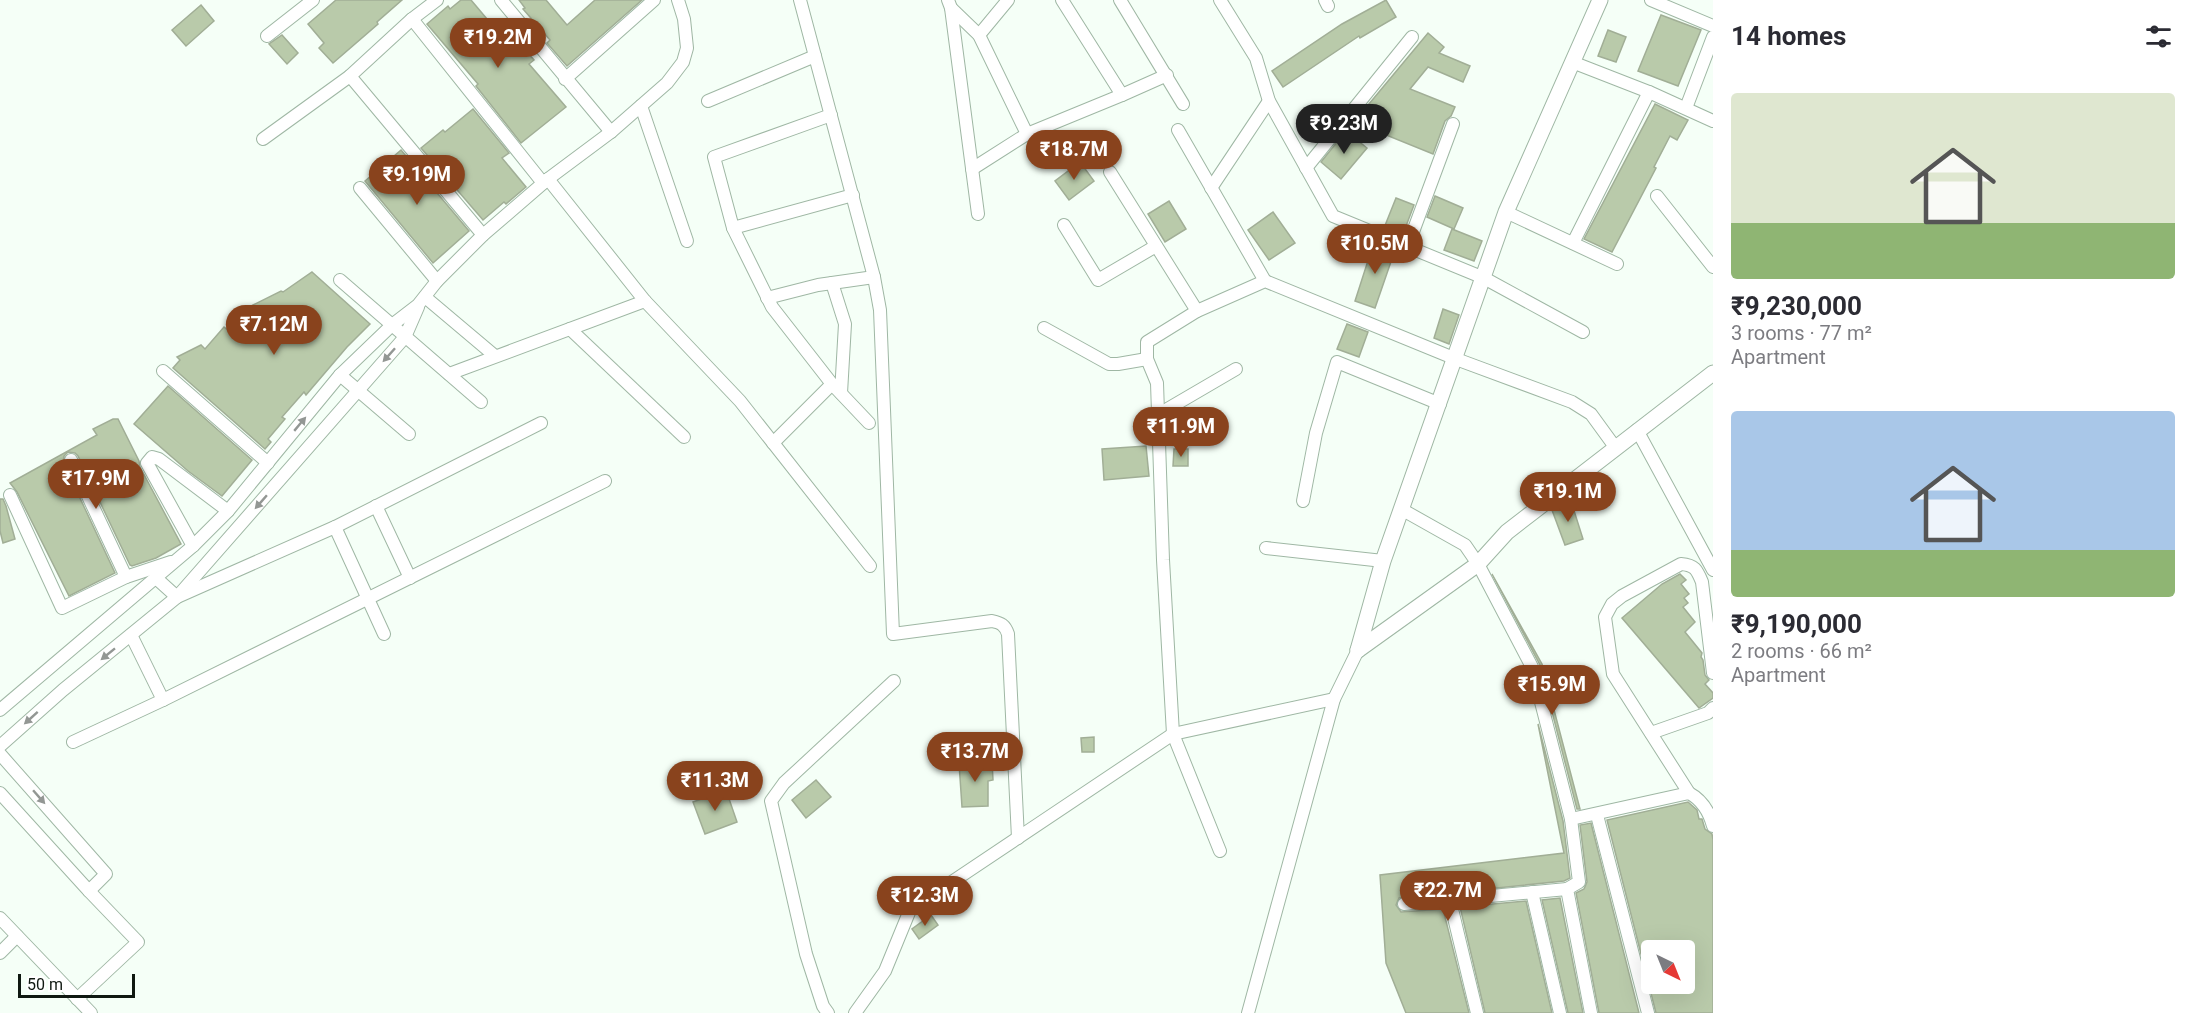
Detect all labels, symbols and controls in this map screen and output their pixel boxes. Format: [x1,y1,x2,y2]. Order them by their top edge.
pin: ₹19.2M [449,18,547,69]
icon: filters [2142,20,2175,53]
text: 14 homes [1731,21,1846,51]
text: ₹19.2M [464,25,532,49]
pin: ₹9.23M [1295,104,1393,155]
text: ₹9.23M [1310,111,1378,135]
pin: ₹18.7M [1025,130,1123,181]
icon: home [1899,132,2007,240]
text: ₹18.7M [1040,137,1108,161]
pin: ₹9.19M [368,155,466,206]
text: ₹9.19M [383,162,451,186]
pin: ₹10.5M [1326,224,1424,275]
text: ₹10.5M [1341,231,1409,255]
text: ₹9,230,000 [1731,291,1862,321]
pin: ₹7.12M [225,305,323,356]
text: ₹7.12M [240,312,308,336]
text: 3 rooms · 77 m² [1731,321,1872,345]
text: Apartment [1731,345,1826,369]
one-way arrow [383,347,396,362]
pin: ₹11.9M [1132,407,1230,458]
text: ₹11.9M [1147,414,1215,438]
one-way arrow [293,417,306,432]
icon: home [1899,450,2007,558]
pin: ₹17.9M [47,459,145,510]
text: ₹17.9M [62,466,130,490]
pin: ₹19.1M [1519,472,1617,523]
text: ₹19.1M [1534,479,1602,503]
one-way arrow [254,494,267,510]
text: ₹9,190,000 [1731,609,1862,639]
text: 2 rooms · 66 m² [1731,639,1872,663]
one-way arrow [100,647,116,660]
text: Apartment [1731,663,1826,687]
pin: ₹15.9M [1503,665,1601,716]
text: ₹15.9M [1518,672,1586,696]
one-way arrow [24,711,39,724]
pin: ₹13.7M [926,732,1024,783]
text: ₹13.7M [941,739,1009,763]
pin: ₹11.3M [666,761,764,812]
text: ₹11.3M [681,768,749,792]
one-way arrow [32,790,46,805]
pin: ₹22.7M [1399,871,1497,922]
pin: ₹12.3M [876,876,974,927]
text: ₹22.7M [1414,878,1482,902]
text: ₹12.3M [891,883,959,907]
north arrow [1641,940,1695,994]
map controls [1641,940,1695,994]
scale bar [18,971,135,998]
text: 50 m [27,975,63,994]

